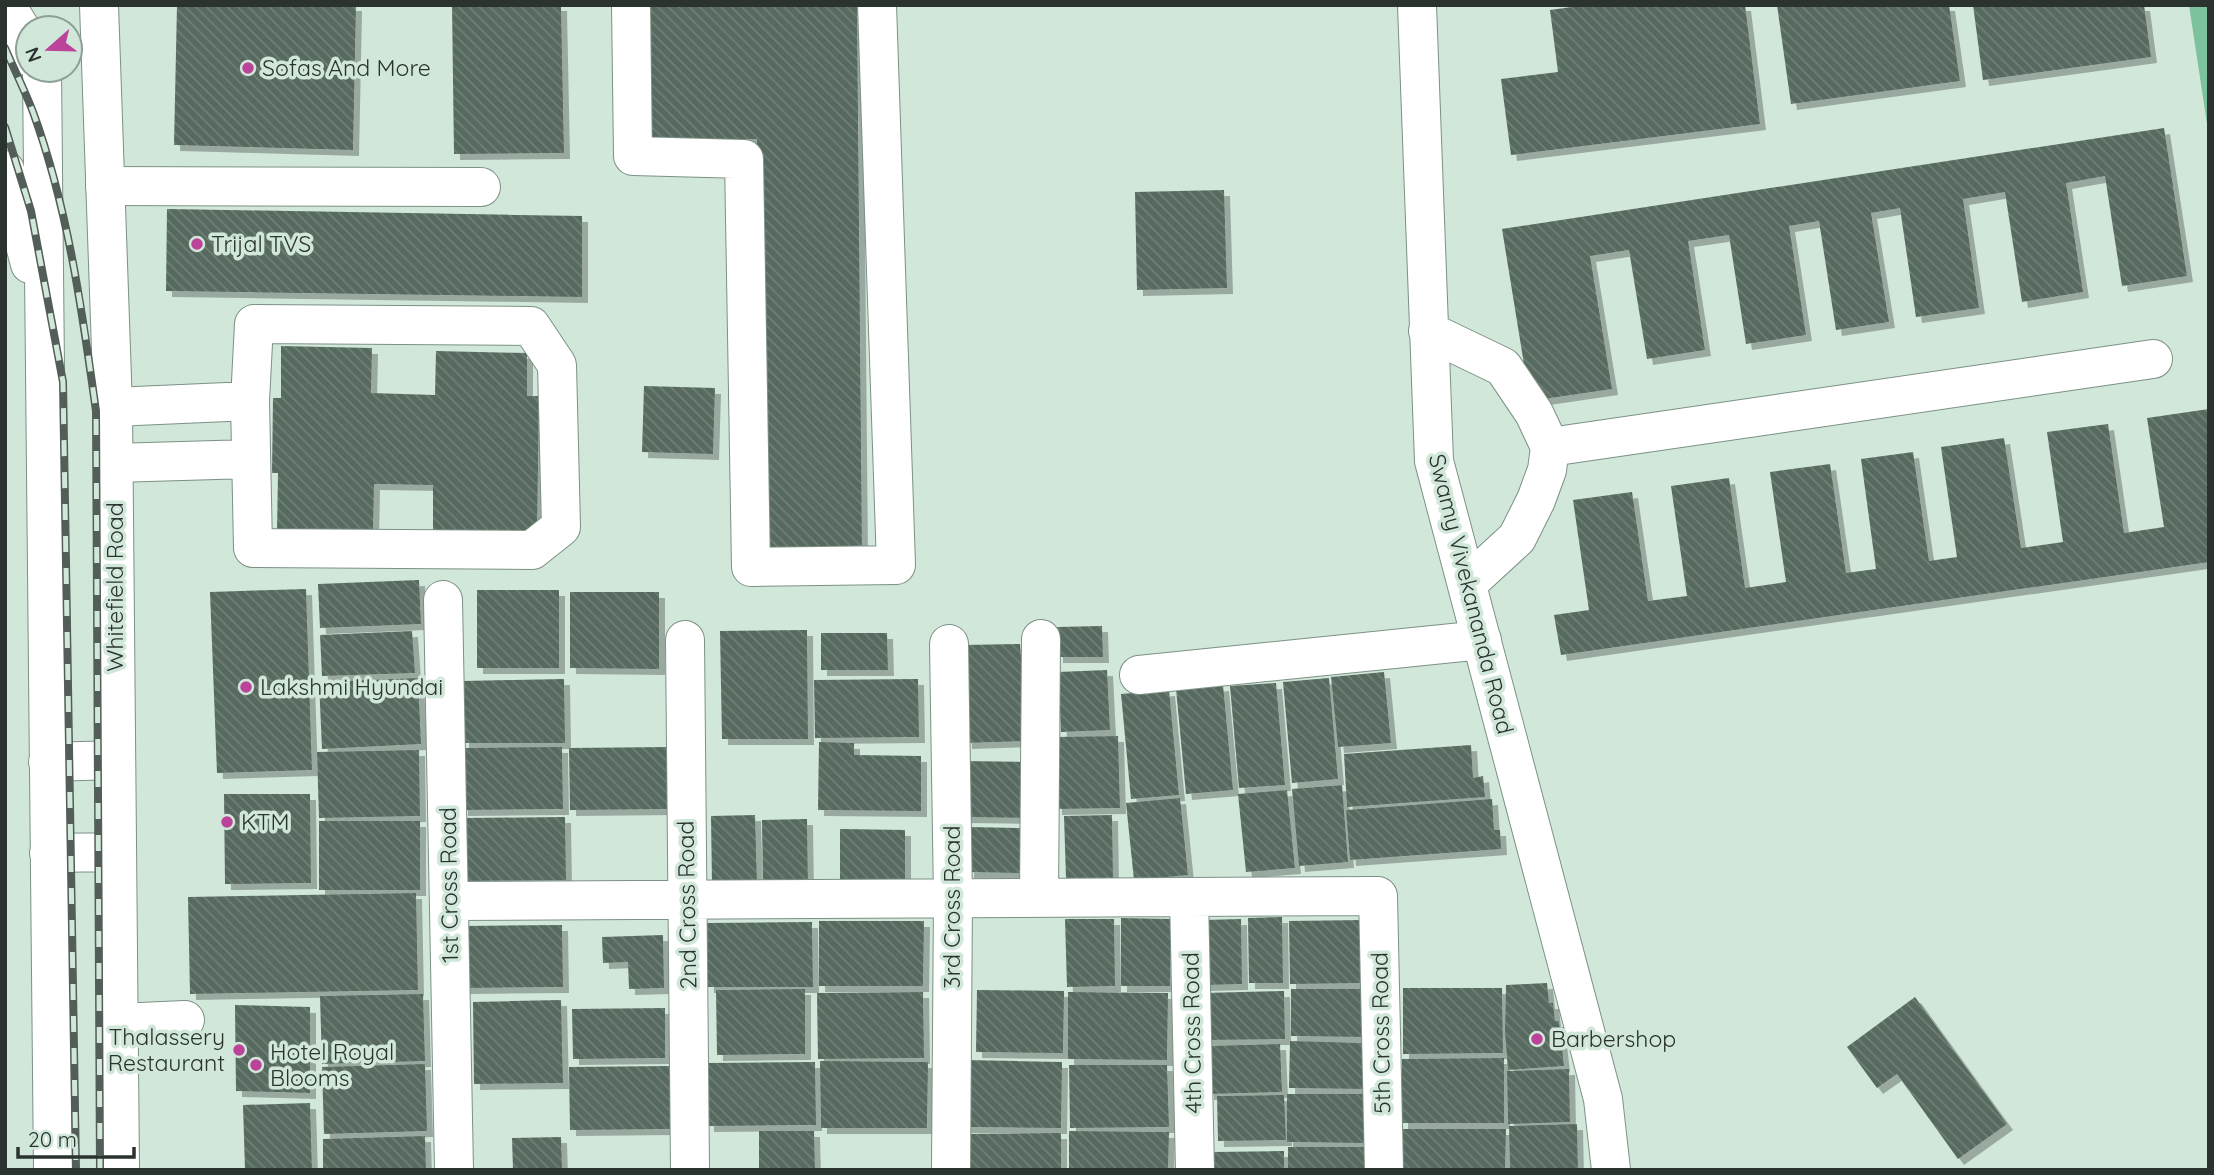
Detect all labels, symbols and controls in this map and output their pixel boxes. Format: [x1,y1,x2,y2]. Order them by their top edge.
north arrow [14,14,84,84]
text: N [19,44,47,65]
place label: Sofas And More [262,53,431,82]
marker: Sofas And More [240,60,256,76]
place label: Trijal TVS [211,229,311,258]
marker: Trijal TVS [189,236,205,252]
street label: Swamy Vivekananda Road [1423,451,1520,737]
street label: Whitefield Road [100,502,129,672]
place label: Lakshmi Hyundai [260,672,443,701]
marker: Lakshmi Hyundai [238,679,254,695]
place label: KTM [241,807,289,836]
street label: 1st Cross Road [433,807,464,963]
marker: KTM [219,814,235,830]
street label: 2nd Cross Road [671,821,702,989]
street label: 3rd Cross Road [937,826,966,988]
street label: 4th Cross Road [1176,952,1207,1114]
street label: 5th Cross Road [1365,952,1396,1114]
place label: Thalassery Restaurant [108,1022,225,1077]
place label: Barbershop [1551,1024,1676,1053]
marker: Barbershop [1529,1031,1545,1047]
place label: Hotel Royal Blooms [270,1037,394,1092]
marker: Thalassery Restaurant [231,1042,247,1058]
marker: Hotel Royal Blooms [248,1057,264,1073]
scale bar [18,1116,133,1160]
text: 20 m [28,1126,77,1152]

